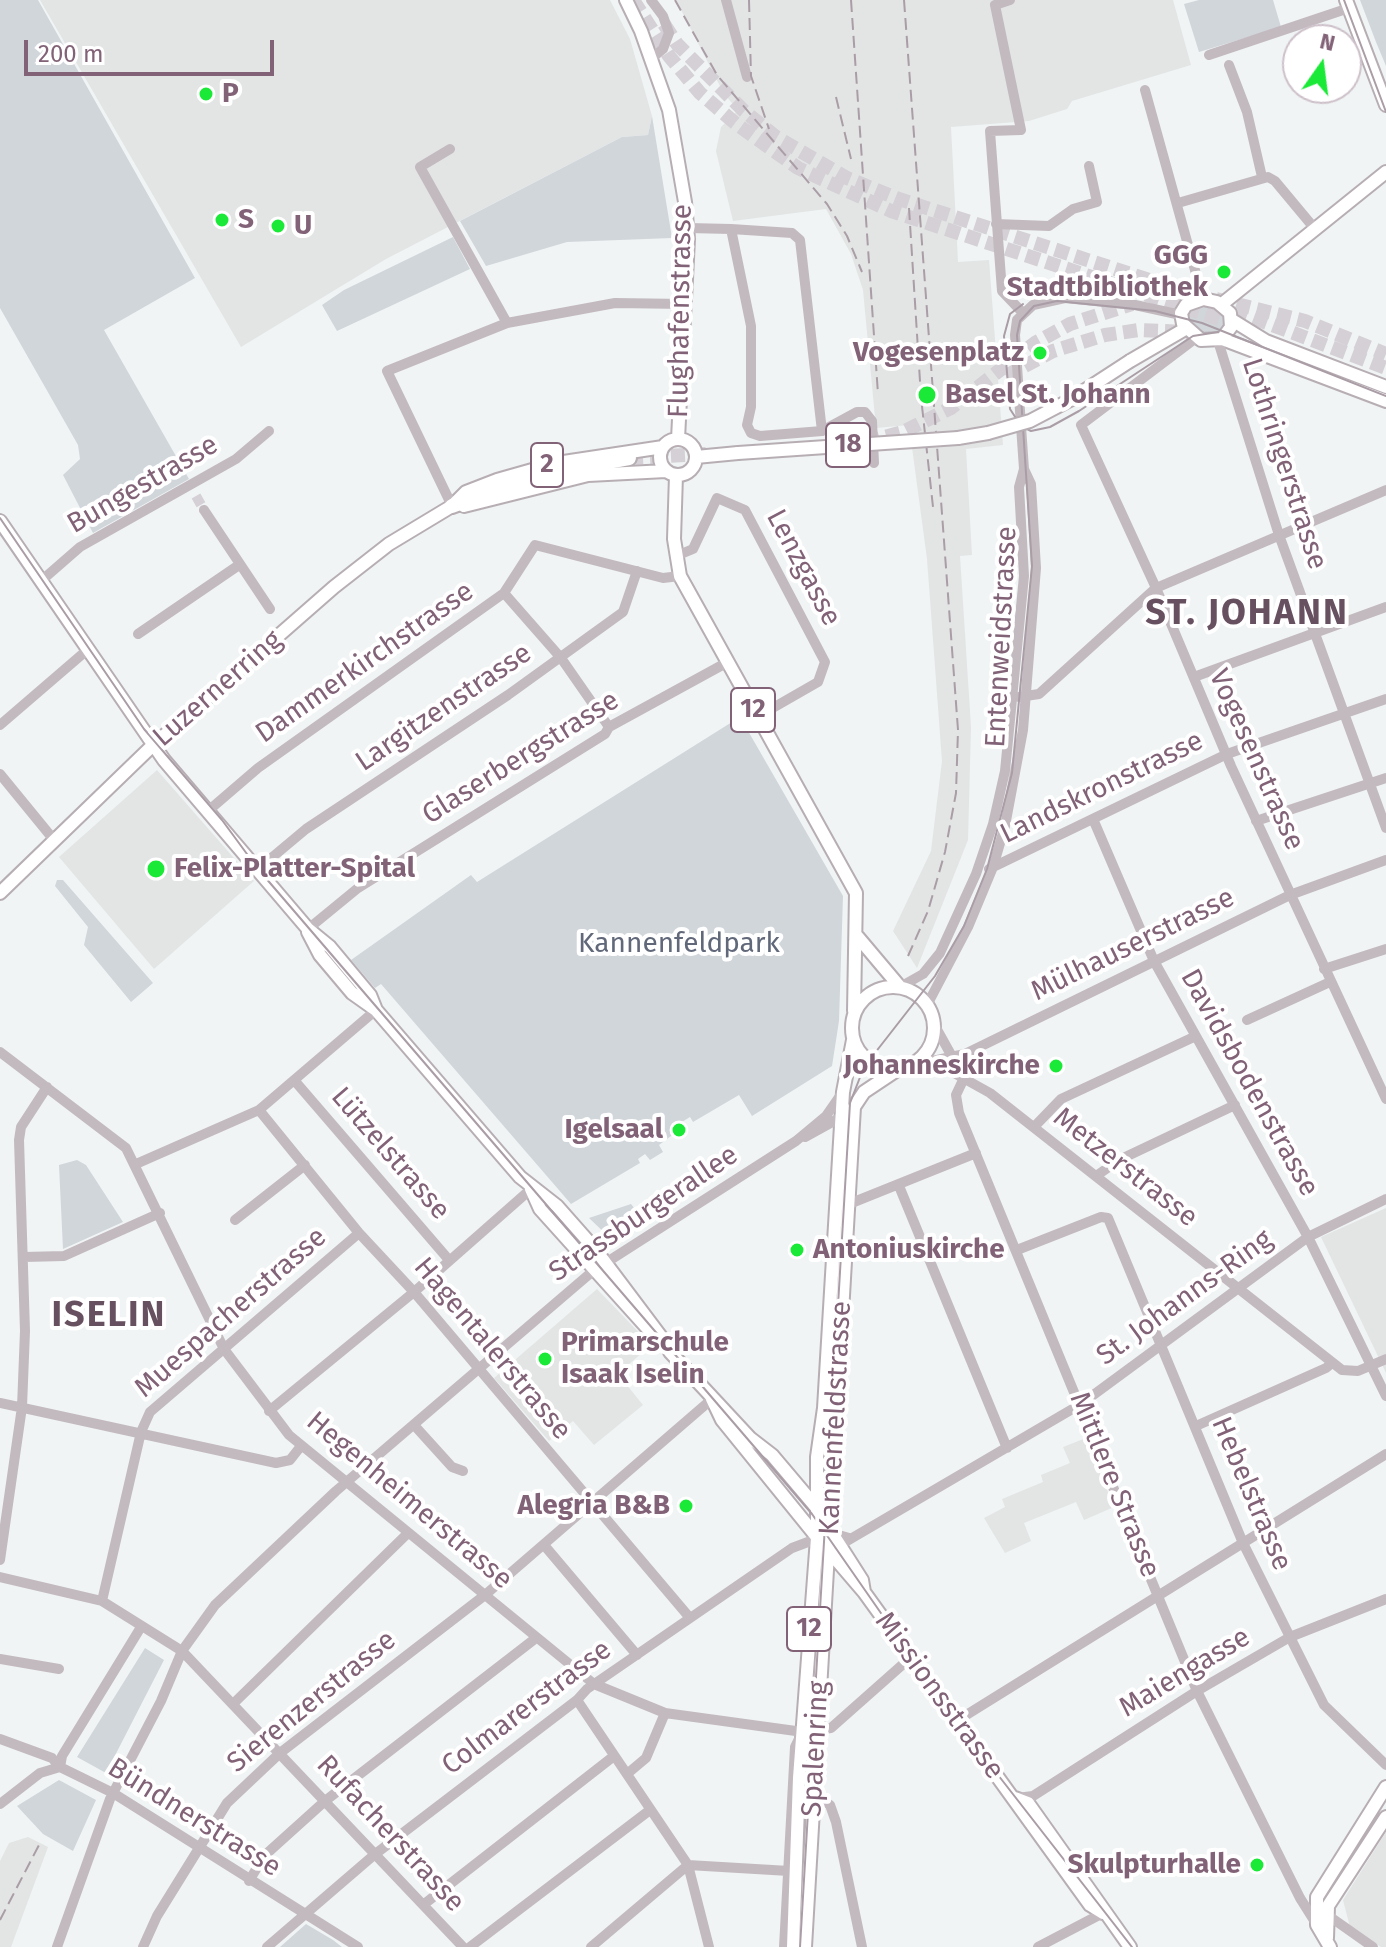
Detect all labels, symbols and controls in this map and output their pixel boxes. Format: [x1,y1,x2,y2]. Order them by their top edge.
scale bar [28,24,278,74]
north arrow [1282,24,1362,104]
text: N [1317,27,1338,57]
text: 200 m [38,40,104,68]
place label: P [222,77,239,111]
marker: P [197,85,215,103]
place label: S [238,203,254,237]
street label: Flughafenstrasse [662,204,700,418]
place label: U [294,209,312,243]
marker: S [213,211,231,229]
marker: U [269,217,287,235]
place label: GGG Stadtbibliothek [1007,239,1208,305]
marker: GGG Stadtbibliothek [1215,263,1233,281]
place label: Vogesenplatz [853,336,1024,370]
marker: Vogesenplatz [1031,344,1049,362]
street label: Lothringerstrasse [1234,354,1334,574]
place label: Basel St. Johann [945,378,1151,412]
marker: Basel St. Johann [916,384,938,406]
road number: 18 [826,423,870,467]
street label: Bungestrasse [62,428,224,542]
road number: 2 [531,443,563,487]
street label: Lenzgasse [758,504,848,632]
street label: Entenweidstrasse [979,526,1025,748]
street label: Dammerkirchstrasse [250,575,480,751]
district label: ST. JOHANN [1145,592,1349,636]
street label: Luzernerring [147,624,289,754]
street label: Largitzenstrasse [350,637,538,779]
street label: Vogesenstrasse [1201,664,1311,856]
street label: Glaserbergstrasse [416,684,626,832]
road number: 12 [731,688,775,732]
street label: Landskronstrasse [995,724,1209,852]
place label: Felix-Platter-Spital [174,852,415,886]
marker: Felix-Platter-Spital [145,858,167,880]
street label: Mülhauserstrasse [1026,881,1240,1009]
park label: Kannenfeldpark [578,927,780,961]
street label: Davidsbodenstrasse [1173,964,1325,1202]
place label: Johanneskirche [843,1049,1040,1083]
marker: Johanneskirche [1047,1057,1065,1075]
street label: Lützelstrasse [323,1081,457,1227]
street label: Metzerstrasse [1046,1101,1204,1235]
place label: Igelsaal [564,1113,663,1147]
marker: Igelsaal [670,1121,688,1139]
street label: Strassburgerallee [543,1138,745,1290]
street label: Muespacherstrasse [128,1221,334,1405]
street label: St. Johanns-Ring [1091,1223,1279,1373]
place label: Antoniuskirche [813,1233,1005,1267]
marker: Antoniuskirche [788,1241,806,1259]
street label: Hagentalerstrasse [406,1251,578,1447]
district label: ISELIN [52,1294,166,1338]
street label: Kannenfeldstrasse [813,1300,859,1536]
place label: Primarschule Isaak Iselin [561,1326,729,1392]
marker: Primarschule Isaak Iselin [536,1350,554,1368]
street label: Mittlere Strasse [1062,1387,1166,1583]
street label: Hegenheimerstrasse [299,1405,519,1597]
street label: Hebelstrasse [1204,1412,1298,1576]
place label: Alegria B&B [517,1489,670,1523]
marker: Alegria B&B [677,1497,695,1515]
street label: Missionsstrasse [867,1606,1011,1786]
road number: 12 [787,1607,831,1651]
street label: Maiengasse [1113,1621,1257,1725]
street label: Sierenzerstrasse [221,1624,403,1780]
street label: Colmarerstrasse [436,1633,618,1783]
street label: Spalenring [796,1680,836,1818]
street label: Rufacherstrasse [309,1749,471,1919]
street label: Bündnerstrasse [101,1751,287,1885]
place label: Skulpturhalle [1068,1848,1241,1882]
marker: Skulpturhalle [1248,1856,1266,1874]

